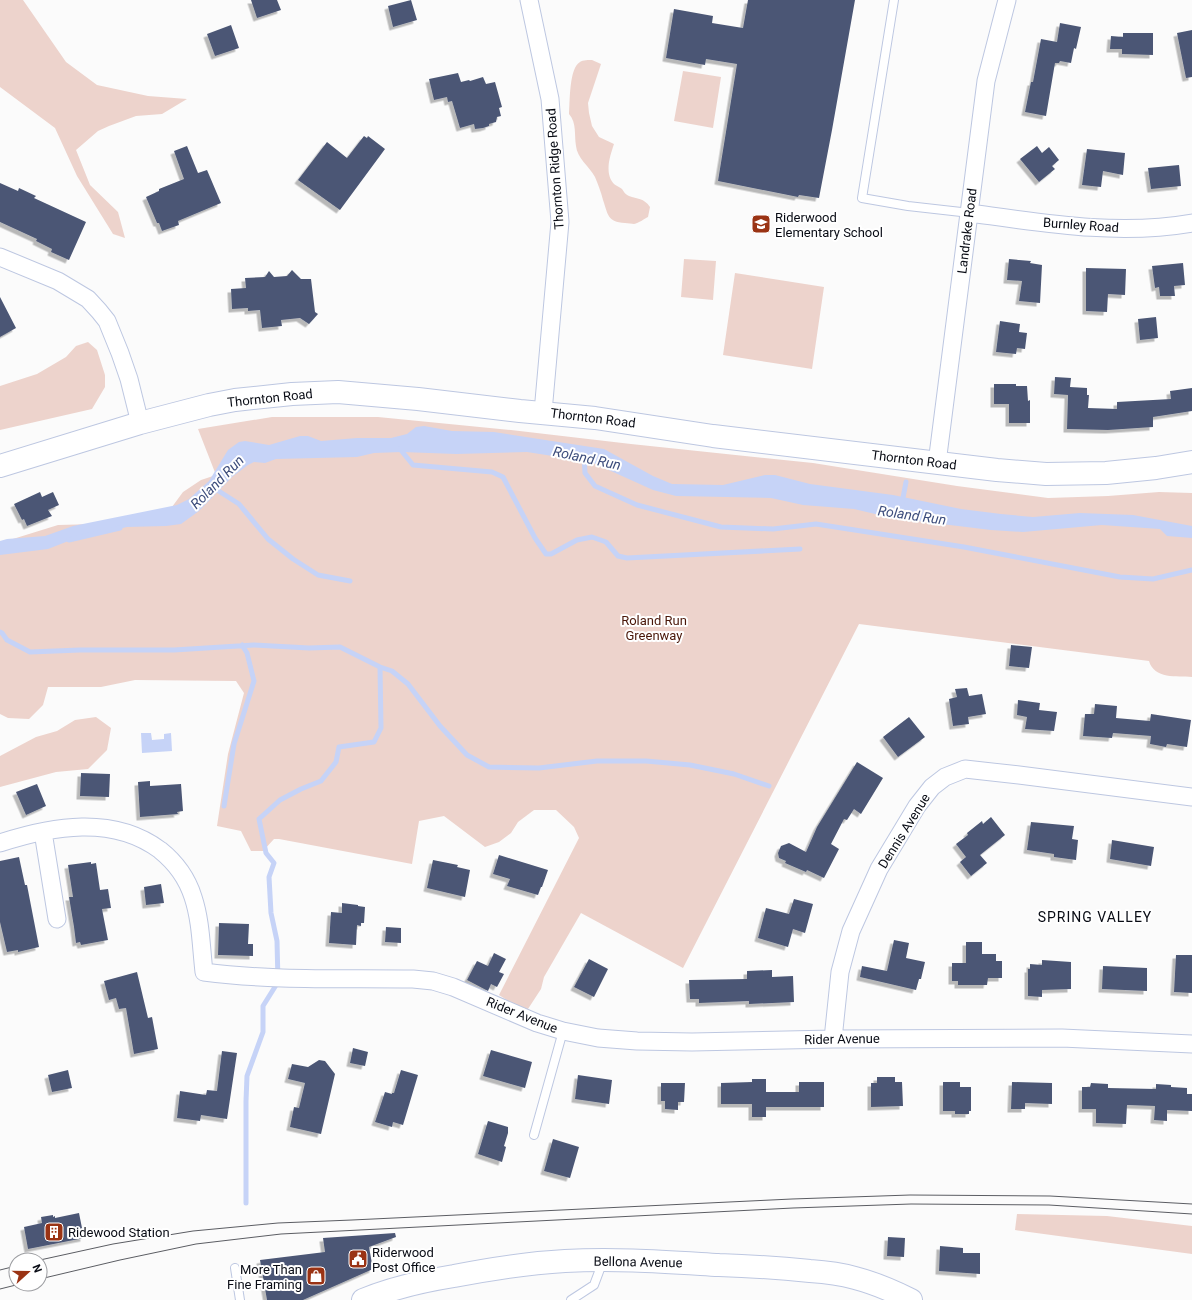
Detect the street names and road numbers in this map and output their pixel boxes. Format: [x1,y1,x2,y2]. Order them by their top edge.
street label: Thornton Ridge Road [543,108,567,230]
street label: Landrake Road [954,187,980,275]
street label: Burnley Road [1043,215,1119,235]
street label: Thornton Road [227,386,313,410]
street label: Thornton Road [550,405,636,431]
street label: Thornton Road [871,447,957,473]
street label: Dennis Avenue [875,791,933,871]
street label: Rider Avenue [484,994,560,1036]
street label: Rider Avenue [804,1031,880,1047]
street label: Bellona Avenue [594,1254,683,1270]

